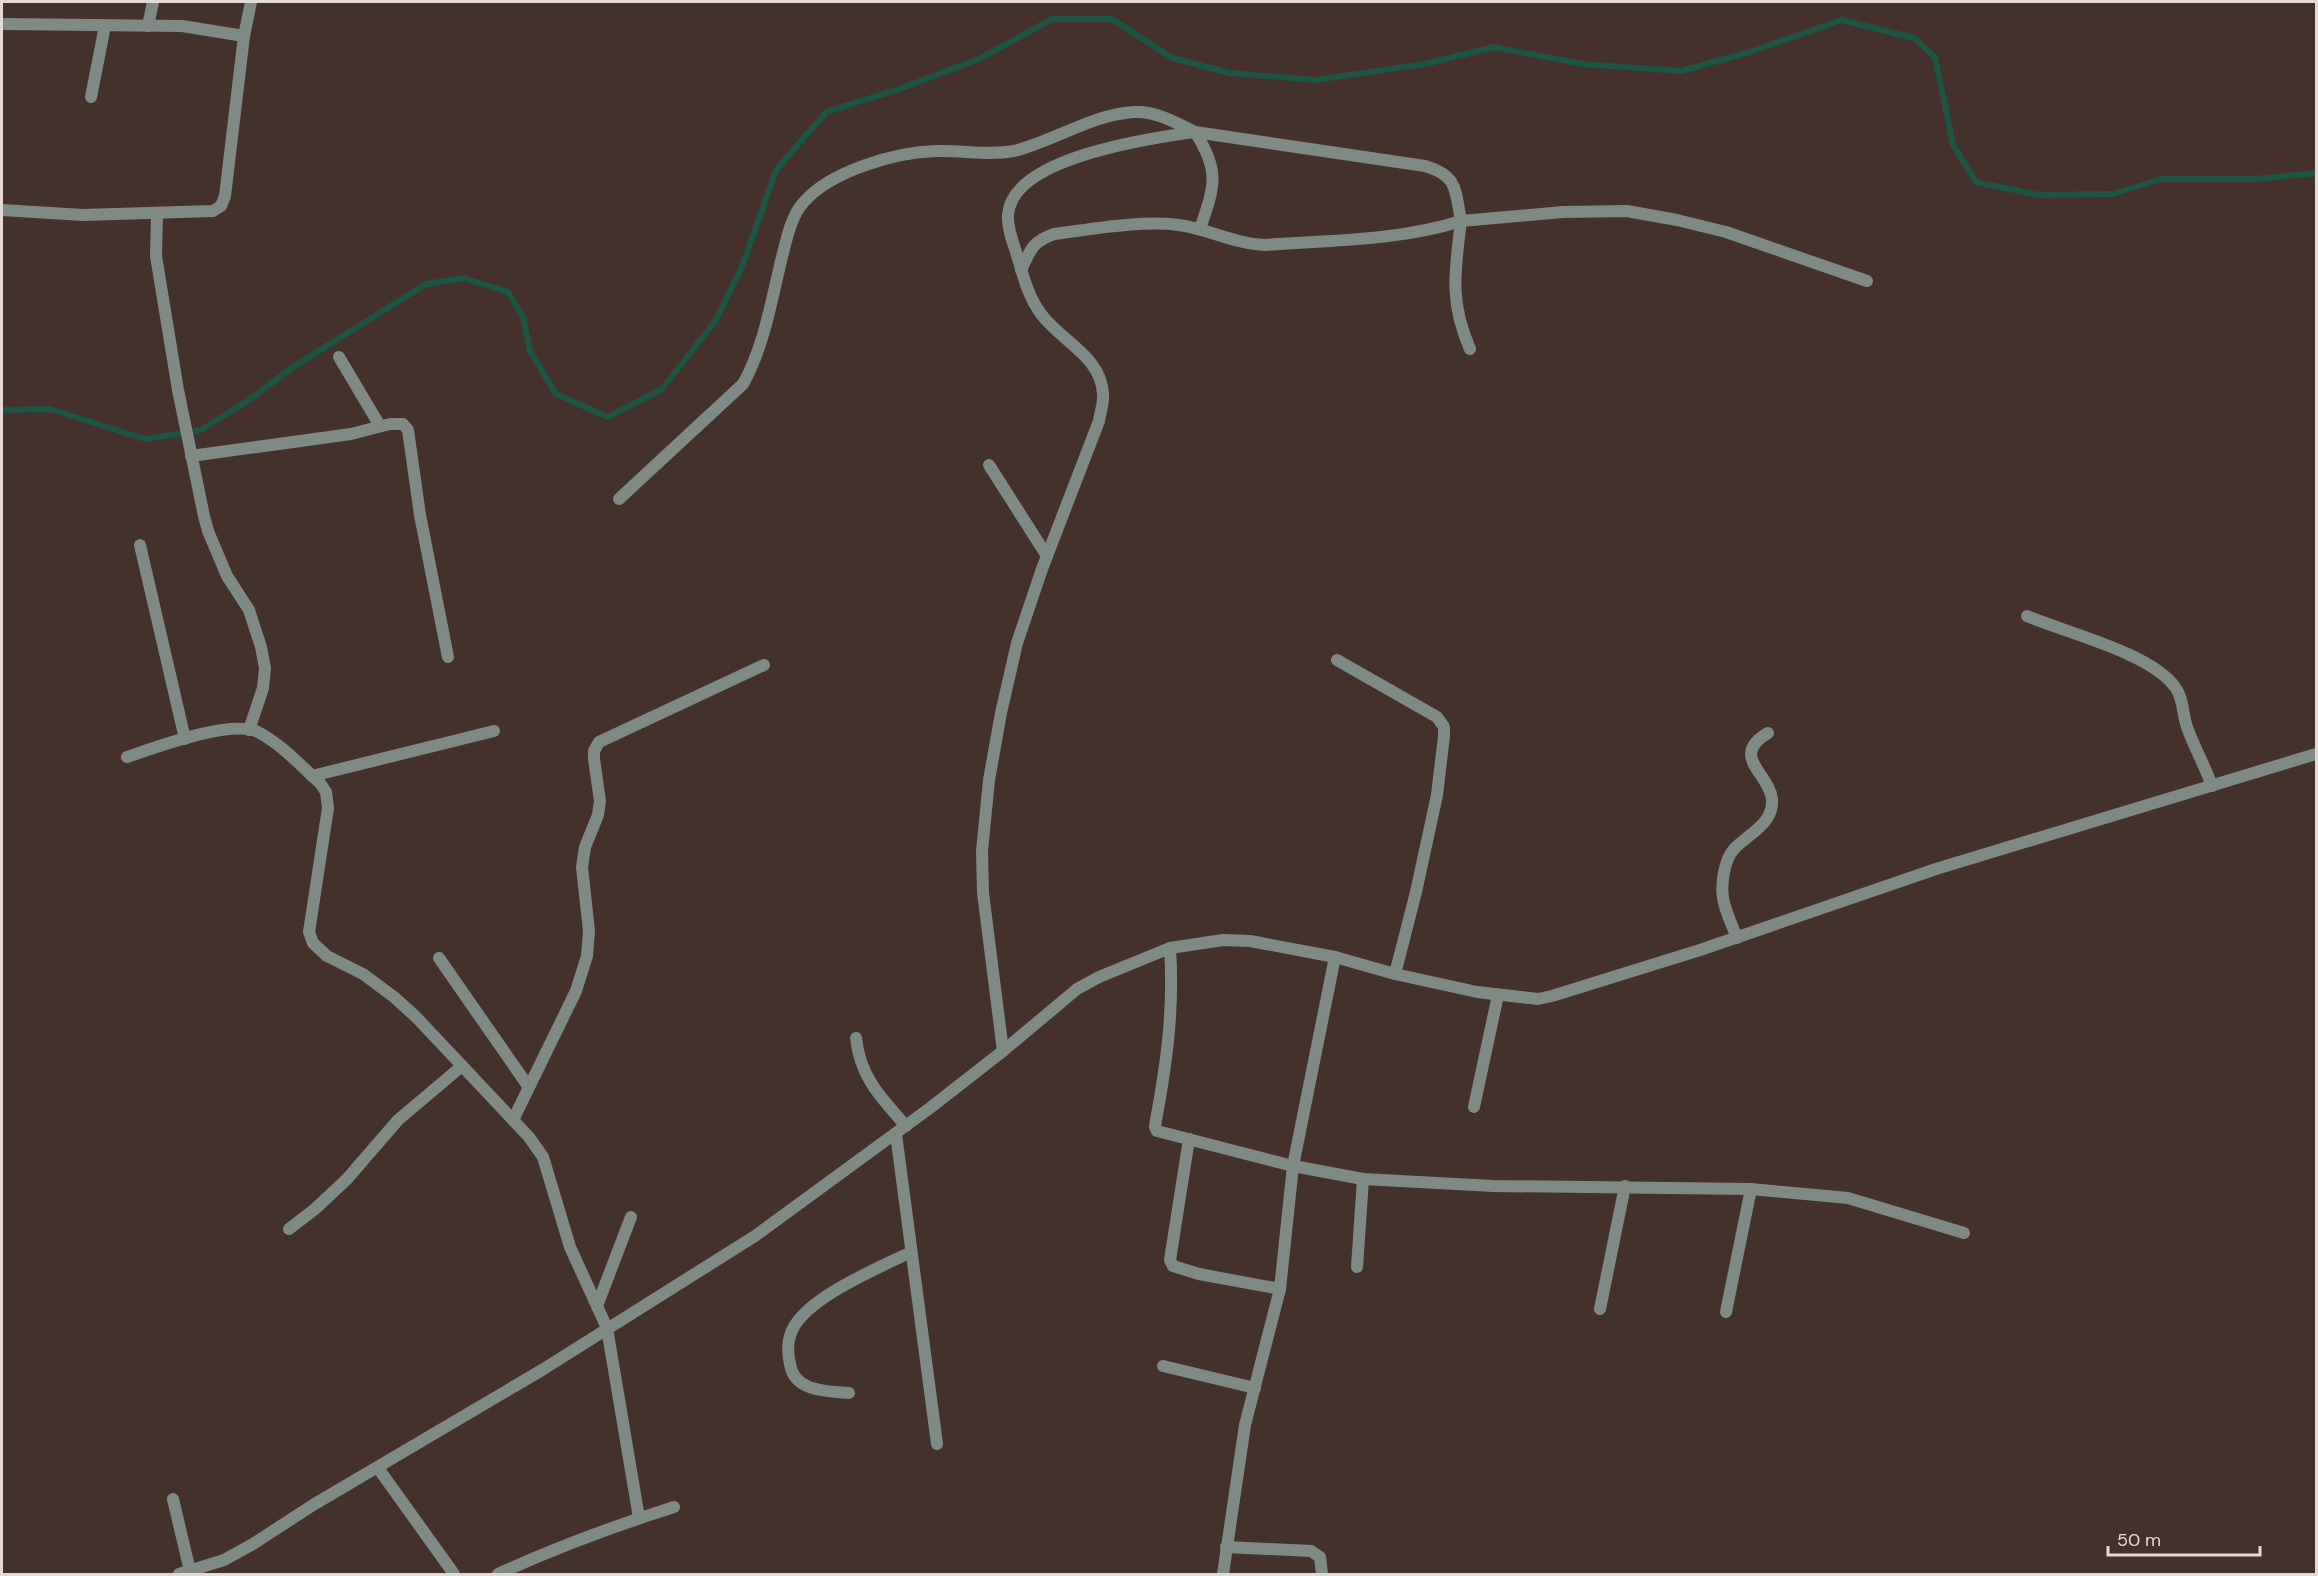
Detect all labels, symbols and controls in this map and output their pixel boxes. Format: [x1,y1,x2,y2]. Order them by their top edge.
scale bar [2108,1519,2260,1557]
text: 50 m [2117,1528,2161,1552]

